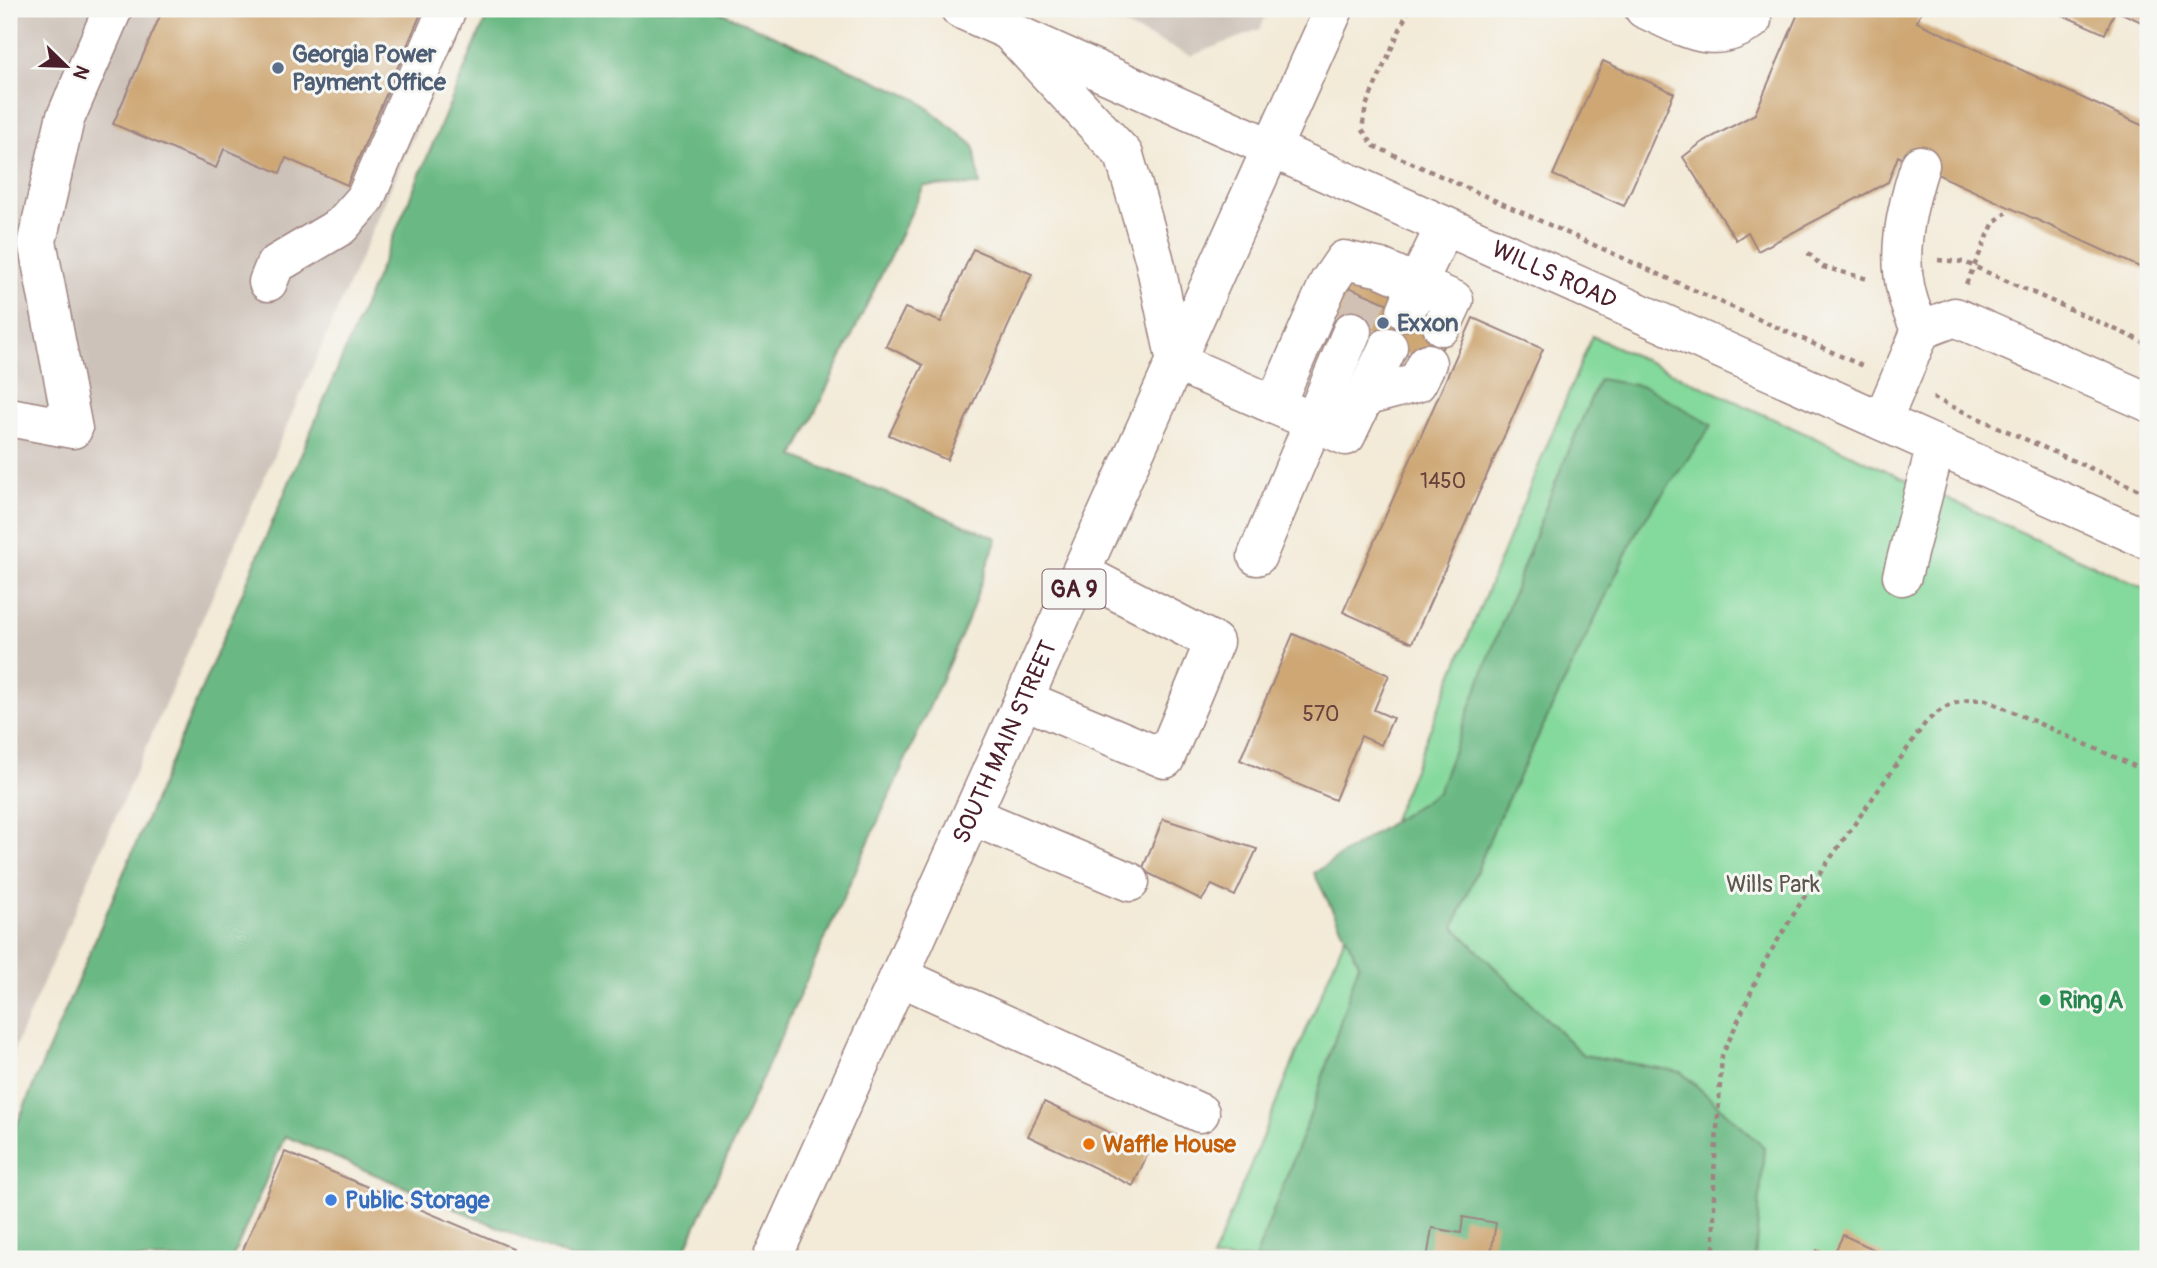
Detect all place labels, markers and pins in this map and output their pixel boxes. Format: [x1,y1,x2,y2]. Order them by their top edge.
place label: Georgia Power Payment Office [292,40,447,97]
marker: Georgia Power Payment Office [270,60,286,76]
place label: Exxon [1397,309,1459,338]
marker: Exxon [1375,315,1391,331]
place label: Ring A [2059,986,2124,1015]
marker: Ring A [2037,992,2053,1008]
place label: Waffle House [1103,1130,1237,1159]
marker: Waffle House [1081,1136,1097,1152]
place label: Public Storage [345,1186,491,1215]
marker: Public Storage [323,1192,339,1208]

